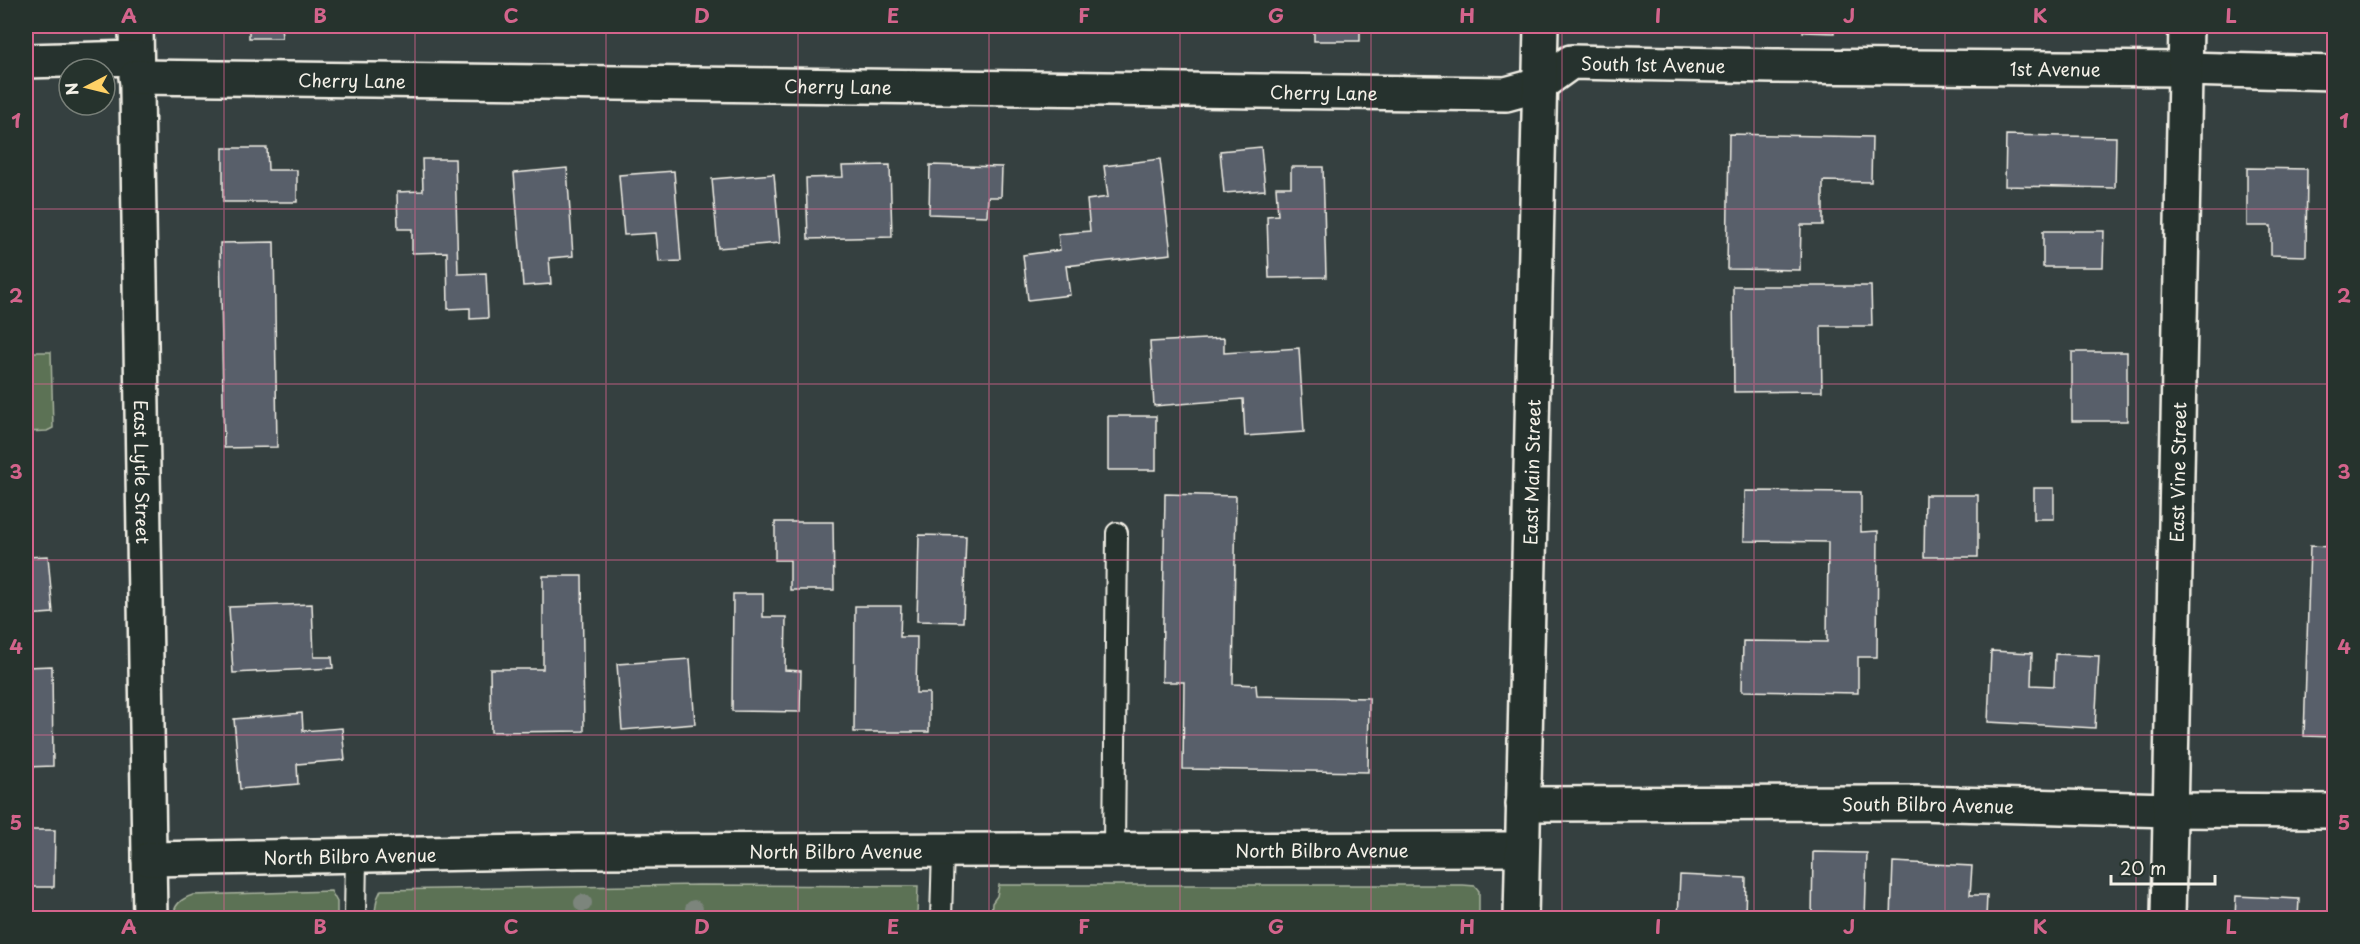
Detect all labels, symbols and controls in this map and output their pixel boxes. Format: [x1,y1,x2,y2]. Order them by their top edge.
text: A [121,0,137,30]
text: B [313,0,327,30]
text: C [503,0,519,30]
text: D [694,0,710,30]
text: E [887,0,899,30]
text: F [1078,0,1090,30]
text: G [1268,0,1284,30]
text: H [1459,0,1475,30]
text: I [1655,0,1661,30]
text: J [1843,0,1855,30]
text: K [2033,0,2048,30]
text: L [2225,0,2237,30]
street label: South 1st Avenue [1581,49,1726,79]
street label: 1st Avenue [2010,54,2101,82]
north arrow [57,57,117,117]
street label: Cherry Lane [298,66,406,94]
street label: Cherry Lane [784,72,892,100]
street label: Cherry Lane [1270,78,1378,106]
text: N [58,81,84,97]
text: 1 [11,105,21,135]
text: 1 [2339,105,2349,135]
text: 2 [9,280,23,310]
text: 2 [2337,280,2351,310]
street label: East Main Street [1516,399,1546,545]
street label: East Lytle Street [128,400,158,544]
street label: East Vine Street [2162,402,2192,543]
text: 3 [9,456,23,486]
text: 3 [2337,456,2351,486]
text: 4 [9,631,23,661]
text: 4 [2337,631,2351,661]
street label: South Bilbro Avenue [1842,789,2015,819]
text: 5 [10,807,22,837]
text: 5 [2338,807,2350,837]
street label: North Bilbro Avenue [1235,836,1409,863]
street label: North Bilbro Avenue [749,837,923,864]
street label: North Bilbro Avenue [263,840,437,870]
scale bar [2111,848,2214,886]
text: 20 m [2120,854,2166,881]
text: A [121,911,137,941]
text: B [313,911,327,941]
text: C [503,911,519,941]
text: D [694,911,710,941]
text: E [887,911,899,941]
text: F [1078,911,1090,941]
text: G [1268,911,1284,941]
text: H [1459,911,1475,941]
text: I [1655,911,1661,941]
text: J [1843,911,1855,941]
text: K [2033,911,2048,941]
text: L [2225,911,2237,941]

